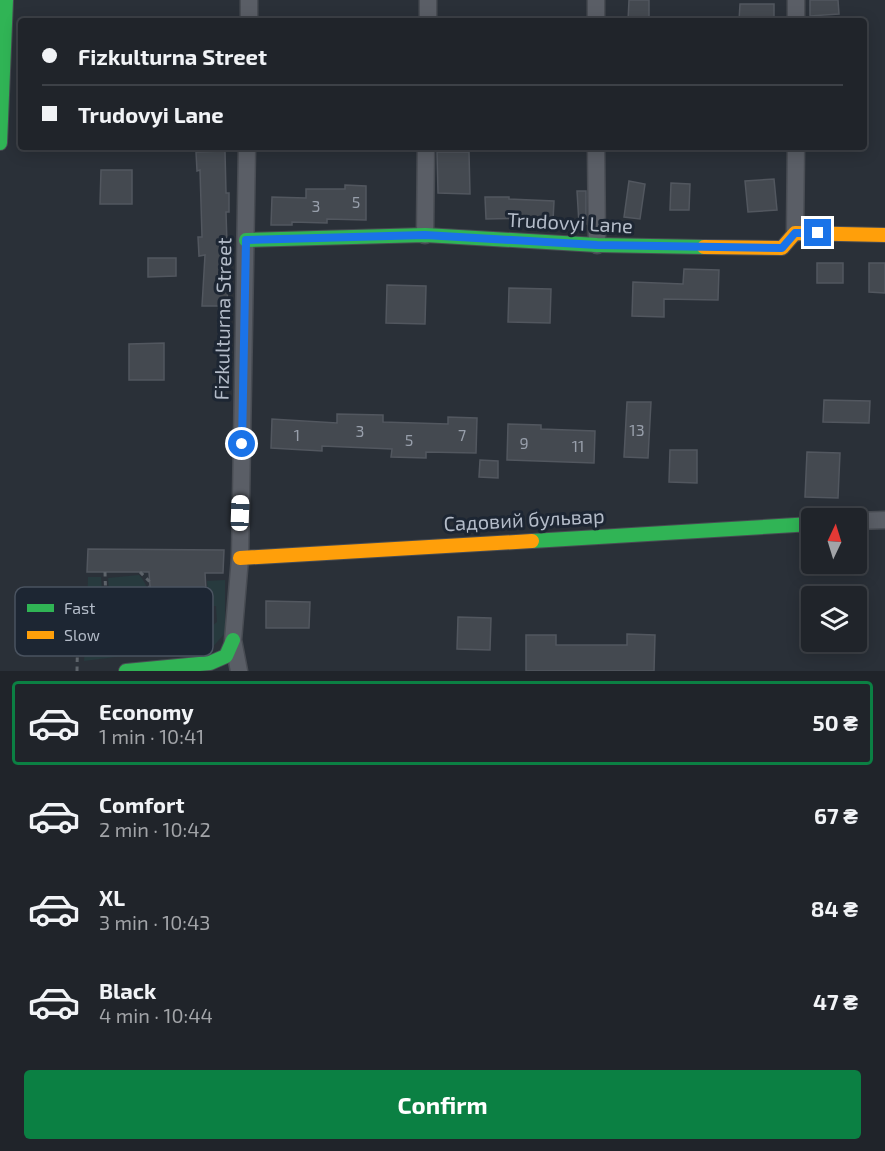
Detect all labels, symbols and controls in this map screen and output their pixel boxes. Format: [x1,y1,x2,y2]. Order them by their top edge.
text: Fizkulturna Street [78,43,267,69]
text: Trudovyi Lane [78,101,224,127]
house number: 5 [352,192,360,211]
house number: 3 [312,196,320,215]
street label: Trudovyi Lane [506,207,634,237]
route end [804,219,831,246]
street label: Fizkulturna Street [209,237,235,401]
house number: 13 [629,420,645,439]
house number: 3 [356,421,364,440]
house number: 1 [294,425,300,444]
house number: 7 [458,425,466,444]
route start [228,430,255,457]
house number: 5 [405,430,413,449]
house number: 9 [519,433,529,452]
house number: 11 [572,436,584,455]
car [230,495,250,531]
street label: Садовий бульвар [443,503,605,536]
north arrow [801,508,867,574]
map controls [801,508,867,652]
button: layers [801,586,867,652]
legend [15,587,213,656]
text: Fast [64,598,95,617]
text: Slow [64,625,100,644]
icon: car [27,696,81,750]
text: Economy [99,698,194,724]
text: 50 ₴ [813,709,858,735]
text: 1 min · 10:41 [99,724,204,748]
icon: car [27,789,81,843]
text: Comfort [99,791,184,817]
text: 67 ₴ [814,802,858,828]
text: 2 min · 10:42 [99,817,211,841]
icon: car [27,882,81,936]
text: XL [99,884,125,910]
text: 84 ₴ [811,895,858,921]
text: 3 min · 10:43 [99,910,210,934]
icon: car [27,975,81,1029]
text: Black [99,977,156,1003]
text: 47 ₴ [813,988,858,1014]
text: 4 min · 10:44 [99,1003,213,1027]
button: Confirm [24,1070,861,1139]

